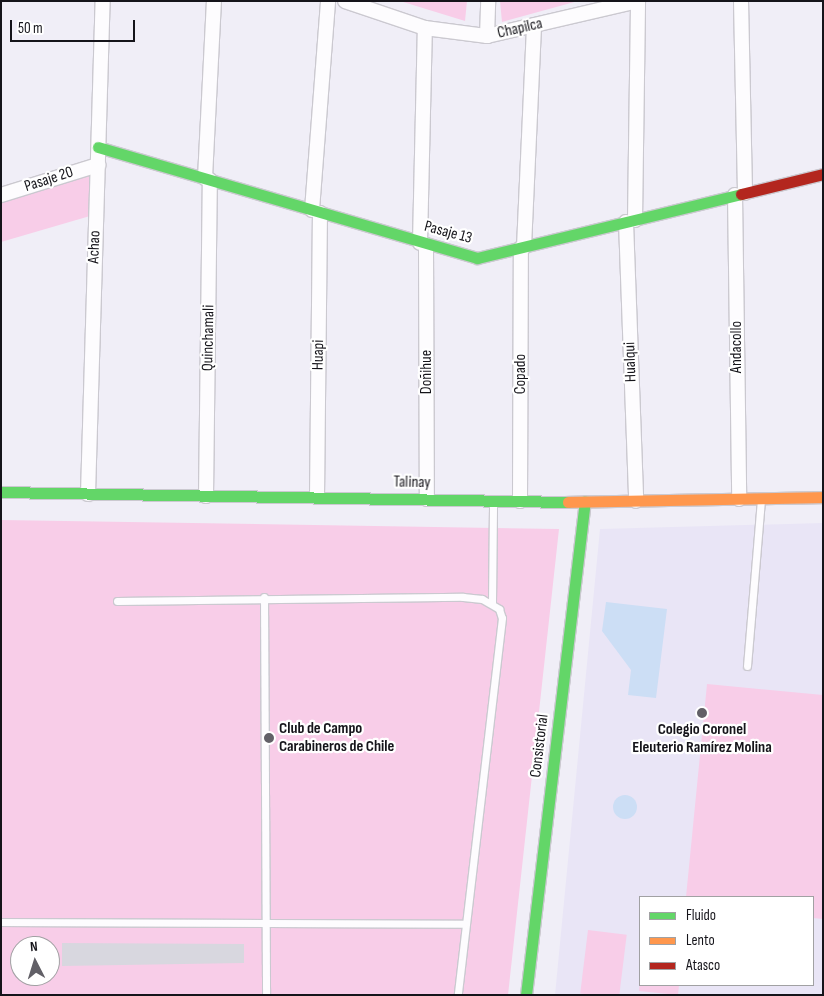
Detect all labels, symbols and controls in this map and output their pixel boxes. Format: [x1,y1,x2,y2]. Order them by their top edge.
scale bar [12,10,138,42]
street label: Chapilca [496,15,544,43]
text: 50 m [18,19,43,38]
street label: Pasaje 20 [22,163,76,197]
street label: Pasaje 13 [422,217,474,249]
street label: Achao [85,230,105,264]
street label: Quinchamali [199,305,219,371]
street label: Andacollo [727,321,747,373]
street label: Huapi [309,340,329,370]
street label: Hualqui [621,342,641,382]
street label: Doñihue [417,350,437,394]
street label: Copado [511,354,531,394]
street label: Talinay [393,473,431,493]
marker: Colegio Coronel Eleuterio Ramírez Molina [696,707,708,719]
street label: Consistorial [527,713,553,779]
place label: Club de Campo Carabineros de Chile [279,719,394,757]
place label: Colegio Coronel Eleuterio Ramírez Molina [632,720,772,758]
marker: Club de Campo Carabineros de Chile [263,732,275,744]
legend [639,896,814,986]
text: Fluido [686,906,716,925]
text: Lento [686,931,715,950]
north arrow [10,936,60,986]
text: N [29,938,38,955]
text: Atasco [686,956,720,975]

